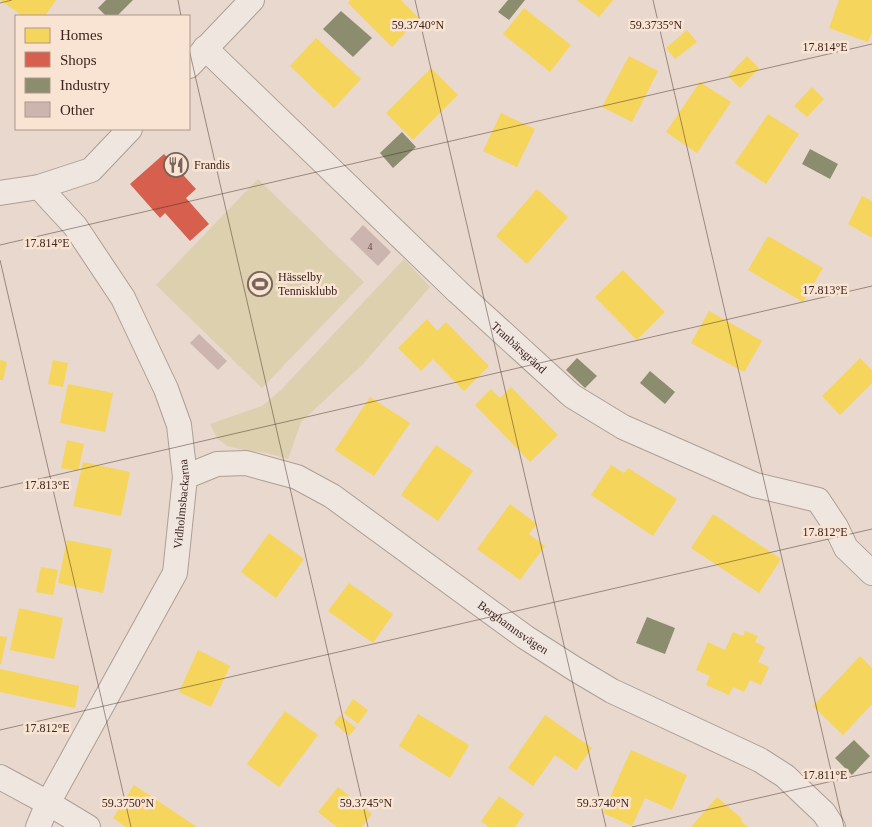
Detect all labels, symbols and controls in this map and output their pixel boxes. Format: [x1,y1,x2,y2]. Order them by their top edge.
legend [15,15,190,130]
text: 59.3740°N [392,18,445,32]
text: 59.3735°N [630,18,683,32]
text: Homes [60,27,103,43]
text: 17.814°E [802,40,848,54]
text: Shops [60,52,97,68]
text: Industry [60,77,110,93]
text: Other [60,102,94,118]
restaurant icon: Frandis [163,152,189,178]
place label: Frandis [194,158,230,172]
text: 17.814°E [24,236,70,250]
house number: 4 [368,241,373,252]
place label: Hässelby Tennisklubb [278,270,337,298]
sports icon: Hässelby Tennisklubb [247,271,273,297]
text: 17.813°E [802,283,848,297]
street label: Tranbärsgränd [489,319,549,376]
street label: Vidholmsbackarna [171,458,192,550]
text: 17.813°E [24,478,70,492]
text: 17.812°E [802,525,848,539]
street label: Berghamnsvägen [475,598,551,657]
text: 17.812°E [24,721,70,735]
text: 17.811°E [803,768,847,782]
text: 59.3750°N [102,796,155,810]
text: 59.3745°N [340,796,393,810]
text: 59.3740°N [577,796,630,810]

